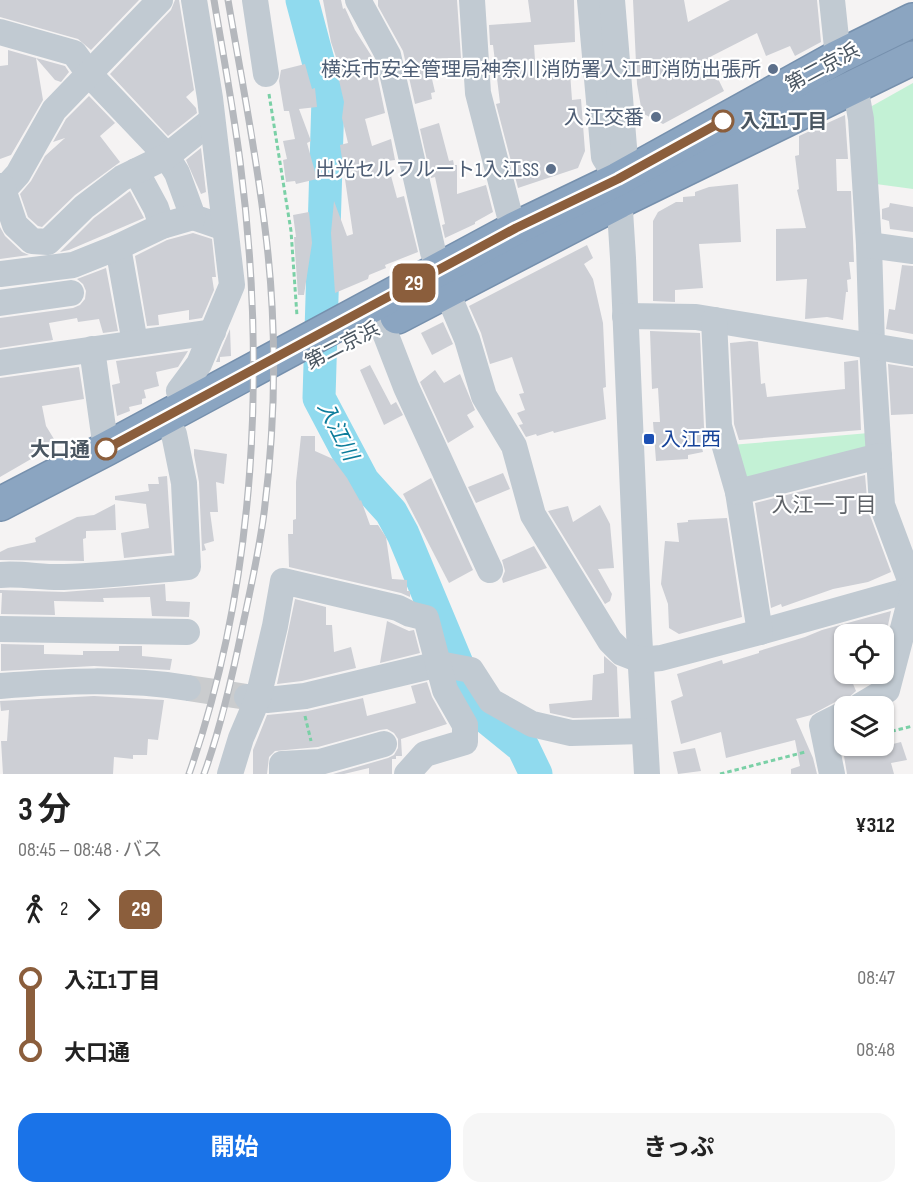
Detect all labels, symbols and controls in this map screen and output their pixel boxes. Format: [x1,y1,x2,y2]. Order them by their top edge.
street label: 第二京浜 [782,39,863,97]
place label: 横浜市安全管理局神奈川消防署入江町消防出張所 [321,58,761,82]
marker: 横浜市安全管理局神奈川消防署入江町消防出張所 [766,62,780,76]
place label: 入江交番 [564,106,644,130]
marker: 入江交番 [649,110,663,124]
marker: 入江1丁目 [712,110,734,132]
place label: 入江1丁目 [740,110,828,134]
place label: 出光セルフルート1入江SS [315,158,539,182]
marker: 出光セルフルート1入江SS [544,162,558,176]
line badge: 29 [387,264,441,302]
text: 29 [404,271,424,296]
street label: 第二京浜 [301,317,384,375]
water label: 入江川 [312,397,364,467]
place label: 入江西 [661,428,721,452]
marker: 入江西 [642,432,656,446]
place label: 大口通 [30,438,90,462]
marker: 大口通 [95,438,117,460]
district label: 入江一丁目 [772,493,877,518]
map controls [834,624,894,756]
button: locate [834,624,894,684]
button: layers [834,696,894,756]
text: 3 分 [18,790,71,830]
text: ¥312 [855,812,895,839]
text: 08:45 – 08:48 · バス [18,838,162,862]
icon: walk [18,893,51,926]
icon: forward [77,893,110,926]
text: 2 [60,897,68,921]
text: 29 [131,897,150,922]
text: 08:47 [857,966,895,990]
text: 入江1丁目 [64,968,161,995]
text: 08:48 [856,1038,895,1062]
text: 大口通 [64,1040,130,1067]
button: 開始 [18,1113,451,1182]
button: きっぷ [463,1113,895,1182]

